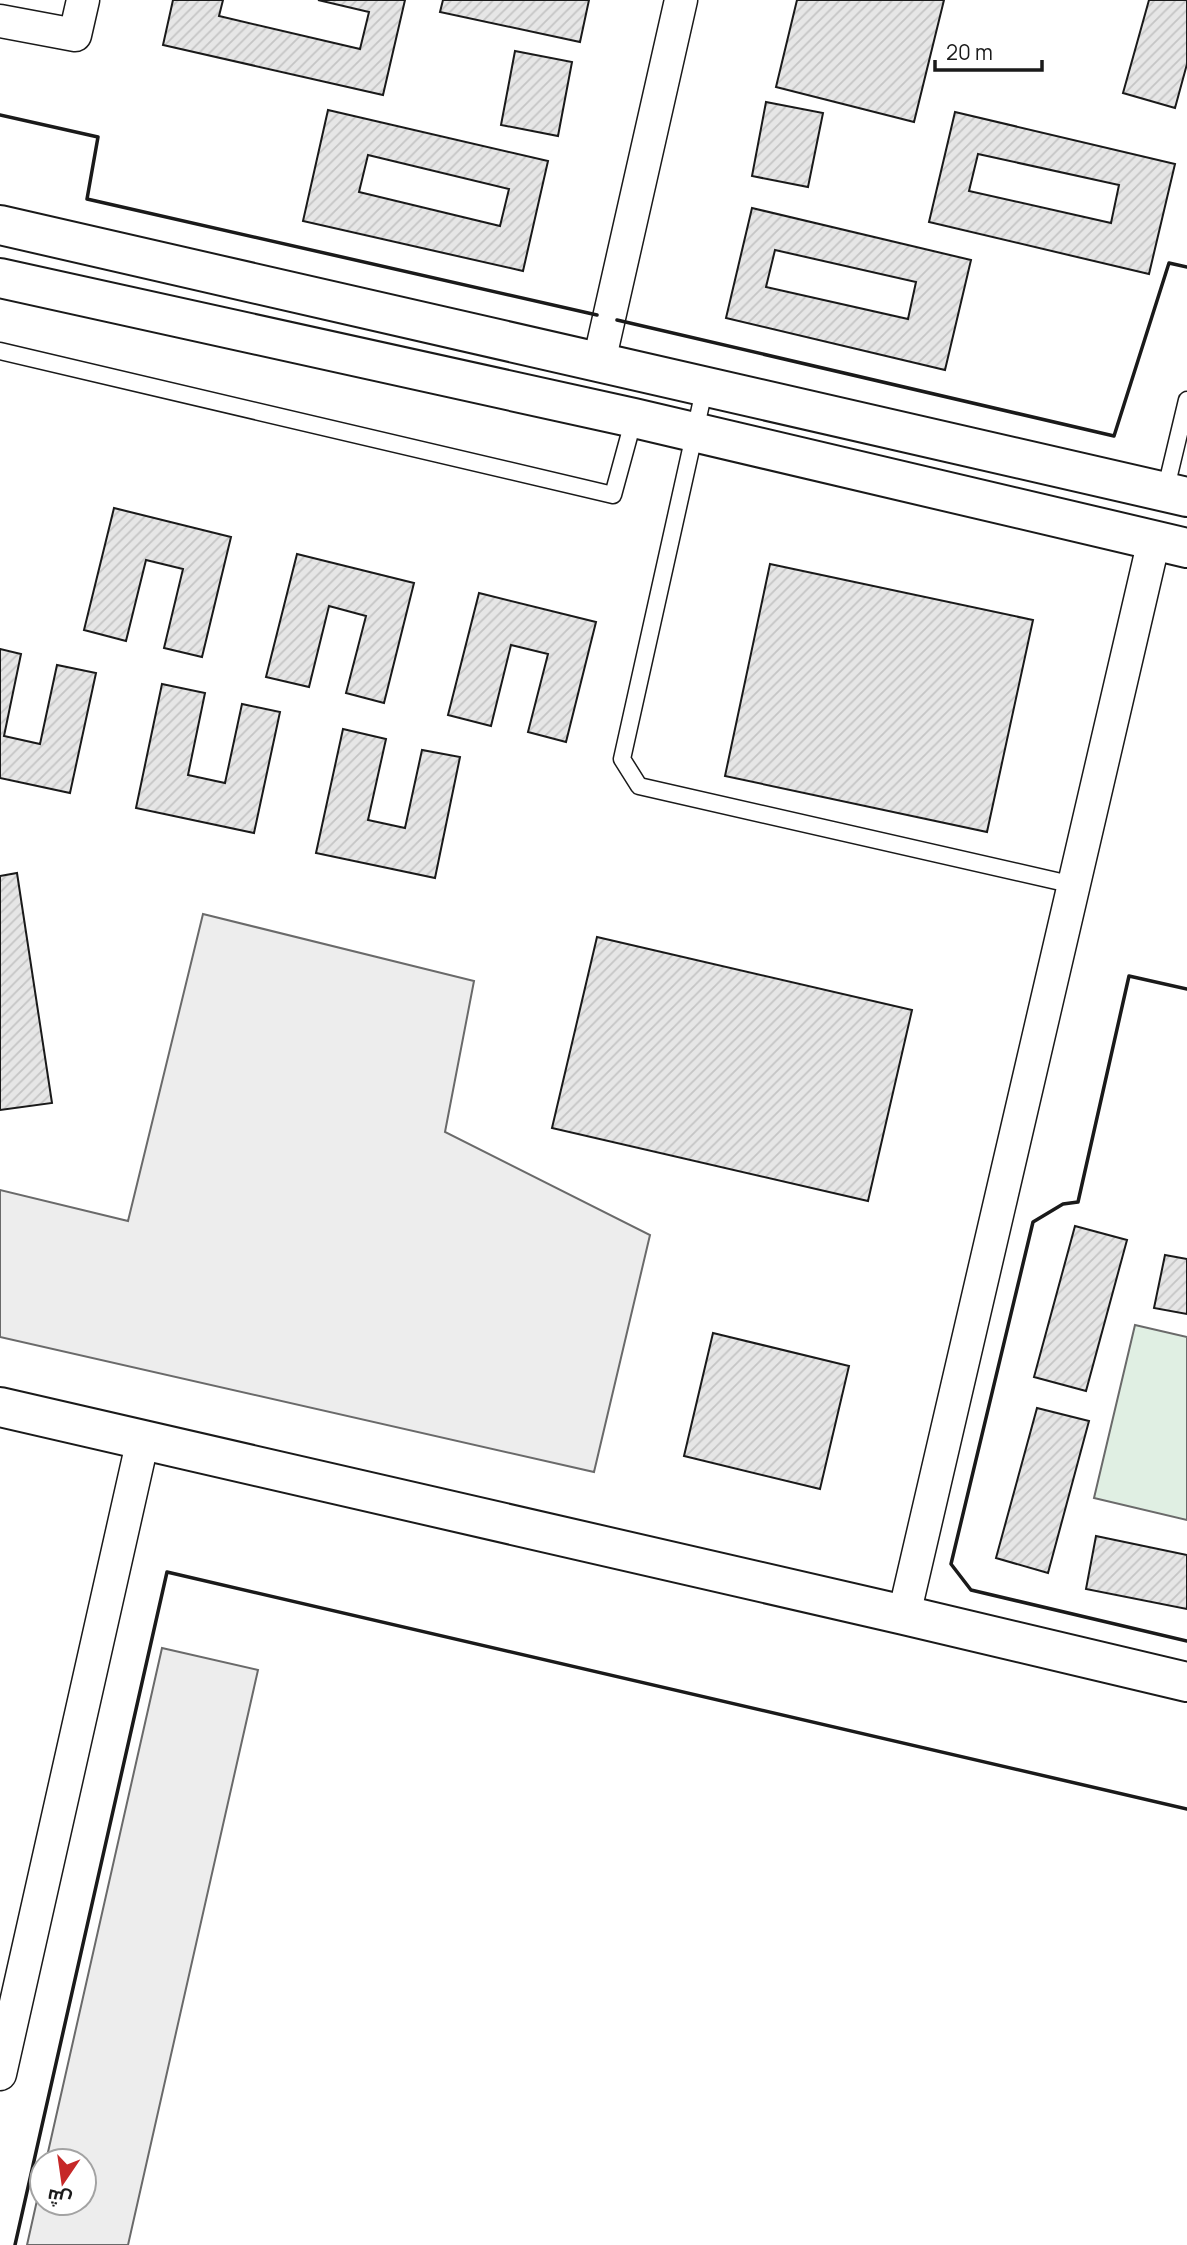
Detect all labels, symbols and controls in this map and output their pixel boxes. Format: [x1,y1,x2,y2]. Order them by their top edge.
scale bar [935,28,1042,72]
text: 20 m [946,38,993,66]
north arrow [28,2147,98,2217]
text: ش [44,2183,74,2214]

